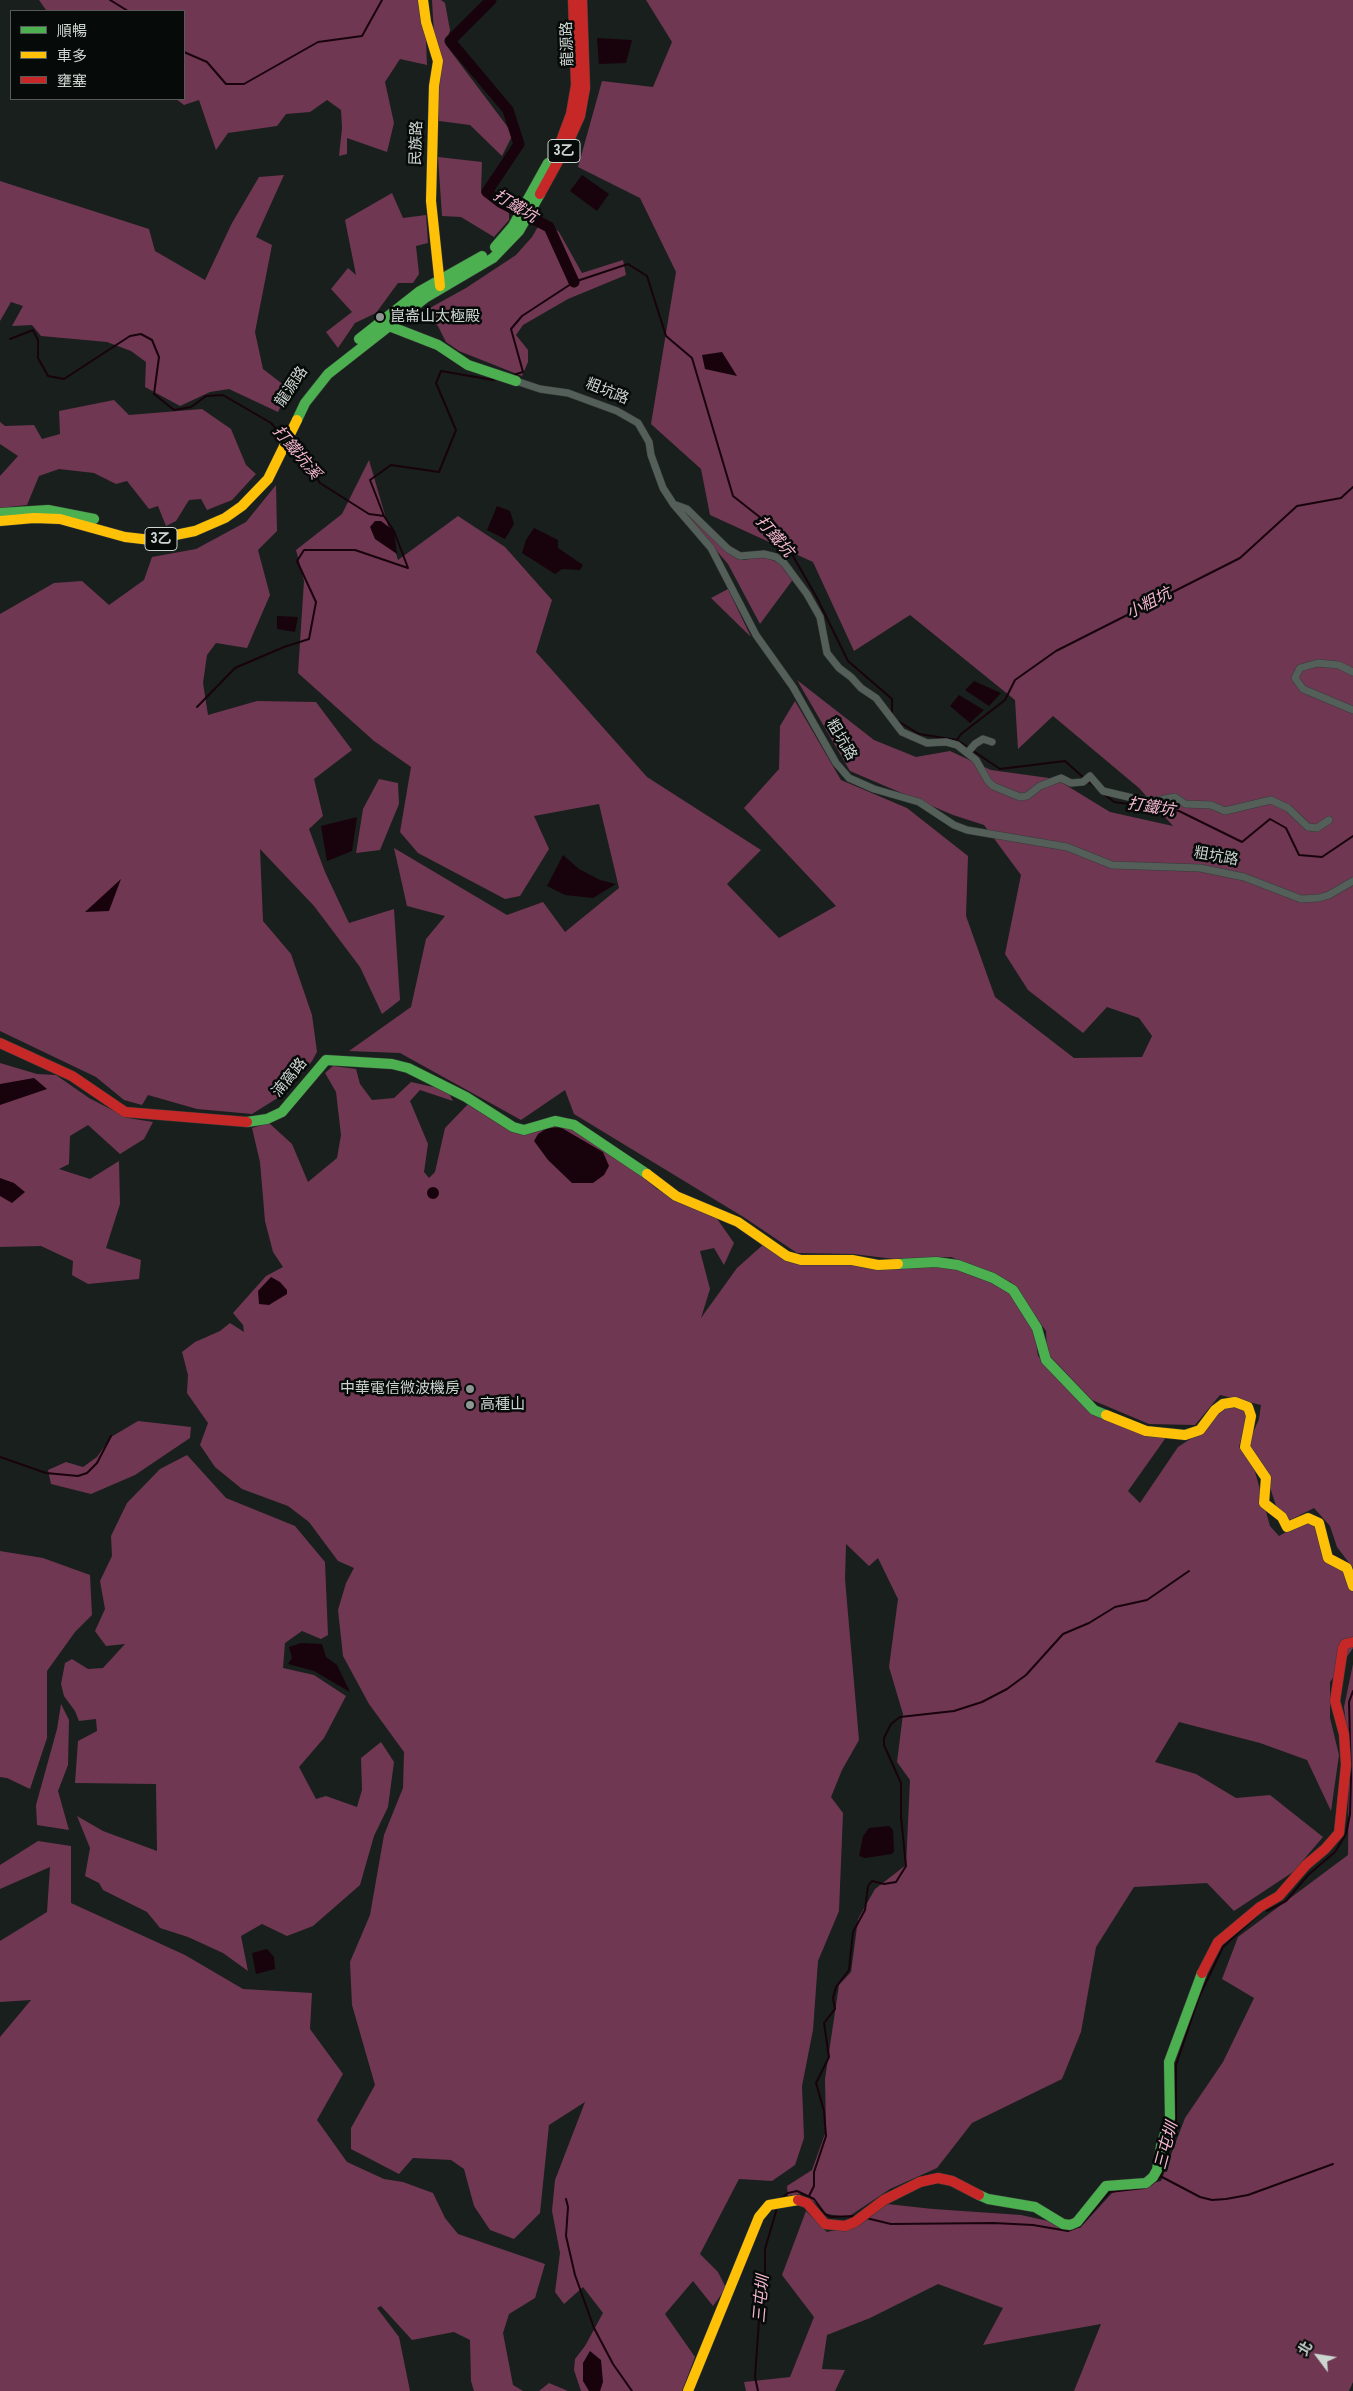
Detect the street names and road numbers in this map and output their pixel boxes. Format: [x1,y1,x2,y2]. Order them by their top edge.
street label: 龍源路 [558,21,578,67]
street label: 民族路 [407,120,427,166]
road number: 3乙 [548,140,580,162]
street label: 龍源路 [272,363,312,411]
street label: 粗坑路 [583,375,631,409]
road number: 3乙 [145,528,177,550]
street label: 粗坑路 [822,716,860,764]
street label: 粗坑路 [1192,844,1240,870]
street label: 湳窩路 [269,1055,311,1101]

